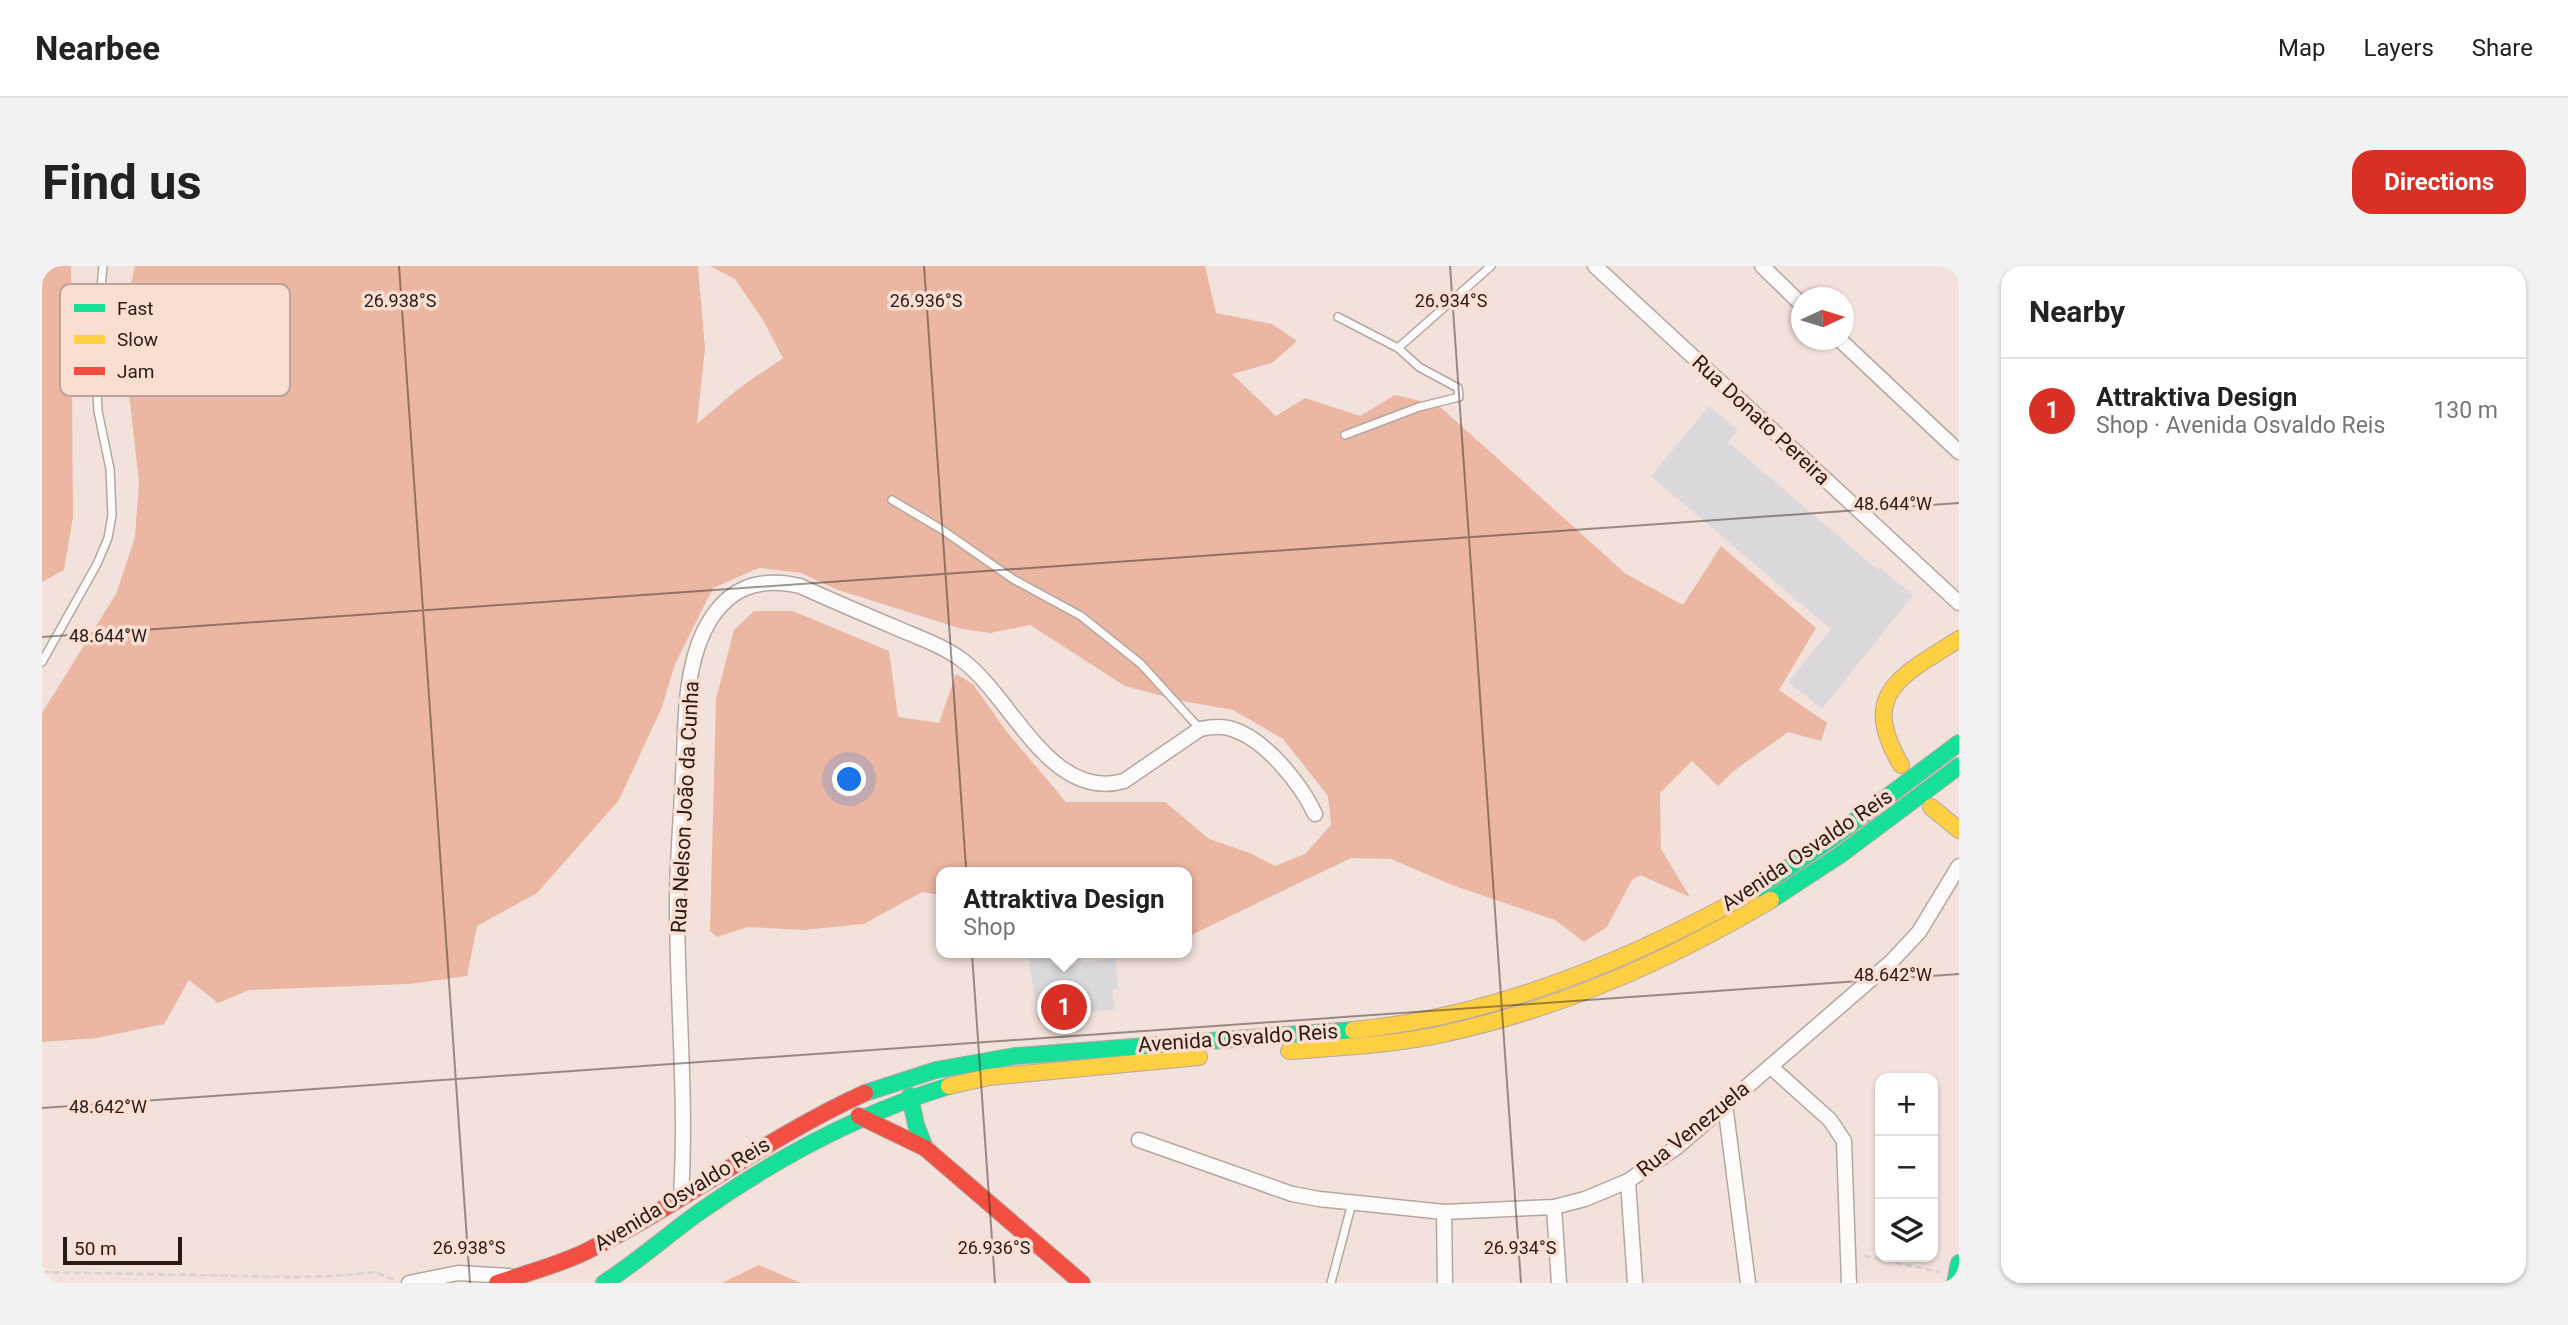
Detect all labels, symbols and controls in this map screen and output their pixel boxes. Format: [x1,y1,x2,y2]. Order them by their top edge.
text: Nearbee [35,29,160,68]
text: Map [2278,34,2326,62]
text: Layers [2364,34,2434,62]
text: Share [2472,34,2533,62]
button: Directions [2352,150,2526,214]
text: Find us [42,154,202,211]
legend [60,284,290,396]
north arrow [1791,287,1854,350]
text: 26.938°S [364,290,437,311]
text: 26.936°S [890,290,963,311]
text: 26.934°S [1415,290,1488,311]
text: Nearby [2029,294,2125,329]
text: Fast [117,297,154,320]
text: Slow [117,328,158,351]
street label: Rua Donato Pereira [1687,350,1835,490]
text: Jam [117,360,154,383]
text: Attraktiva Design [2096,382,2297,412]
text: 1 [2045,397,2059,424]
text: 130 m [2433,397,2498,424]
text: Shop · Avenida Osvaldo Reis [2096,412,2385,439]
text: 48.644°W [1854,493,1932,514]
text: 48.644°W [69,625,147,646]
street label: Rua Nelson João da Cunha [666,680,704,934]
your location [832,762,866,796]
street label: Avenida Osvaldo Reis [1717,784,1897,916]
popup [936,867,1192,958]
text: Attraktiva Design [963,884,1165,914]
text: Shop [963,914,1016,941]
text: 48.642°W [1854,964,1932,985]
pin: 1 [1041,981,1087,1033]
street label: Avenida Osvaldo Reis [1137,1019,1339,1057]
map controls [1875,1073,1938,1262]
button: + [1875,1073,1938,1136]
street label: Rua Venezuela [1632,1076,1754,1182]
text: 48.642°W [69,1096,147,1117]
street label: Avenida Osvaldo Reis [590,1132,774,1256]
button: − [1875,1136,1938,1199]
button: layers [1875,1199,1938,1262]
scale bar [63,1234,182,1266]
text: 50 m [74,1237,117,1260]
text: 26.938°S [433,1237,506,1258]
text: 26.936°S [958,1237,1031,1258]
text: 26.934°S [1484,1237,1557,1258]

